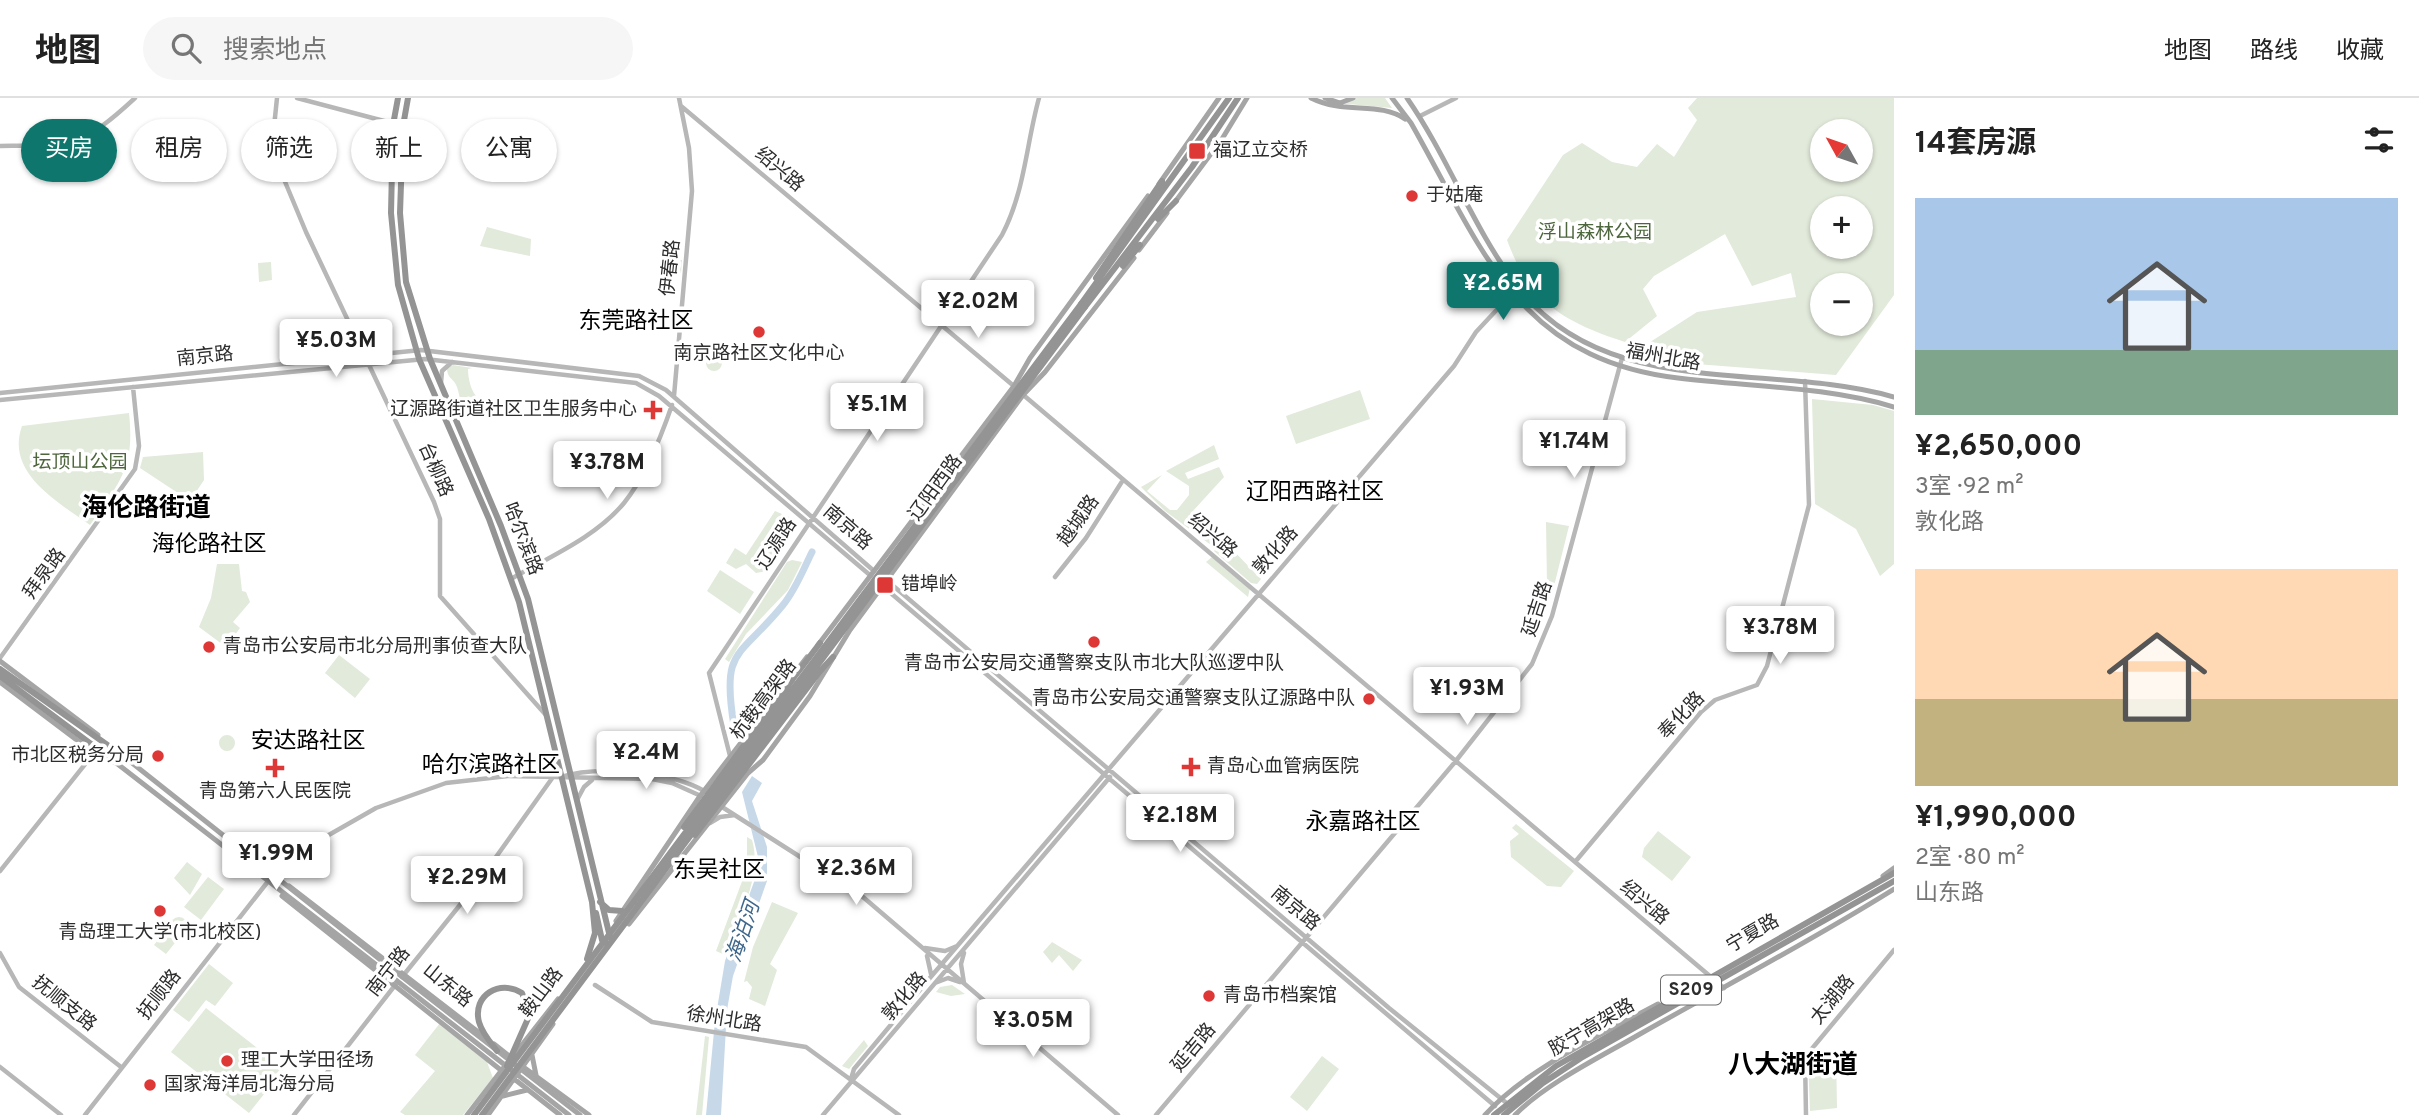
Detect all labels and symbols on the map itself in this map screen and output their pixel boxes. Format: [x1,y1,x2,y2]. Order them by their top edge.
north arrow [1810,119,1872,182]
place label: 福辽立交桥 [1213,139,1308,163]
marker: 福辽立交桥 [1187,141,1207,161]
street label: 绍兴路 [749,142,809,198]
place label: 于姑庵 [1426,184,1483,208]
marker: 于姑庵 [1404,188,1420,204]
park label: 浮山森林公园 [1538,221,1652,245]
street label: 伊春路 [656,238,686,298]
pin: ¥2.65M [1446,262,1560,322]
pin: ¥2.02M [921,280,1035,340]
district label: 东莞路社区 [579,308,694,337]
pin: ¥5.03M [279,320,393,379]
marker: 南京路社区文化中心 [751,324,767,340]
street label: 福州北路 [1623,340,1703,376]
street label: 南京路 [175,342,235,372]
place label: 南京路社区文化中心 [673,342,845,366]
pin: ¥5.1M [828,384,926,443]
place label: 辽源路街道社区卫生服务中心 [390,398,637,422]
marker: 辽源路街道社区卫生服务中心 [643,400,663,420]
pin: ¥1.74M [1517,420,1631,480]
street label: 台柳路 [412,439,458,501]
pin: ¥3.78M [550,442,664,501]
street label: 辽阳西路 [904,450,968,526]
park label: 坛顶山公园 [32,451,128,475]
district label: 辽阳西路社区 [1246,479,1384,508]
street label: 越城路 [1053,491,1105,551]
district label: 海伦路街道 [81,493,211,526]
street label: 哈尔滨路 [497,499,547,579]
street label: 南京路 [818,500,876,556]
street label: 绍兴路 [1182,508,1242,564]
street label: 辽源路 [751,514,803,574]
street label: 敦化路 [1248,522,1304,580]
district label: 海伦路社区 [152,531,267,560]
street label: 拜泉路 [19,544,71,604]
place label: 错埠岭 [901,573,958,597]
marker: 错埠岭 [875,575,895,595]
street label: 延吉路 [1518,578,1558,640]
pin: ¥3.78M [1723,606,1837,666]
marker: 青岛市公安局交通警察支队市北大队巡逻中队 [1086,634,1102,650]
place label: 青岛市公安局市北分局刑事侦查大队 [223,635,527,659]
marker: 青岛市公安局市北分局刑事侦查大队 [201,639,217,655]
place label: 青岛市公安局交通警察支队市北大队巡逻中队 [904,652,1284,676]
street label: 杭鞍高架路 [726,655,802,745]
pin: ¥1.93M [1410,668,1524,727]
place label: 青岛市公安局交通警察支队辽源路中队 [1032,687,1355,711]
street label: 奉化路 [1654,687,1710,745]
marker: 青岛市公安局交通警察支队辽源路中队 [1361,691,1377,707]
district label: 安达路社区 [251,728,366,757]
pin: ¥2.4M [597,732,695,791]
place label: 市北区税务分局 [11,744,144,768]
marker: 市北区税务分局 [150,748,166,764]
district label: 哈尔滨路社区 [422,752,560,781]
place label: 青岛心血管病医院 [1207,755,1359,779]
marker: 青岛心血管病医院 [1181,757,1201,777]
marker: 青岛第六人民医院 [265,758,285,778]
place label: 青岛第六人民医院 [199,780,351,804]
pin: ¥2.18M [1123,794,1237,854]
district label: 永嘉路社区 [1306,809,1421,838]
pin: ¥1.99M [219,832,333,892]
pin: ¥2.36M [799,848,913,907]
pin: ¥2.29M [410,856,524,916]
district label: 东吴社区 [673,857,765,886]
street label: 绍兴路 [1614,875,1674,931]
street label: 南京路 [1265,881,1325,937]
water label: 海泊河 [721,894,768,966]
marker: 青岛理工大学(市北校区) [152,903,168,919]
street label: 宁夏路 [1722,909,1784,959]
place label: 青岛理工大学(市北校区) [58,921,262,945]
street label: 南宁路 [362,942,416,1002]
street label: 山东路 [417,959,477,1013]
street label: 鞍山路 [515,963,569,1023]
street label: 抚顺路 [133,965,187,1025]
street label: 敦化路 [877,967,933,1027]
street label: 太湖路 [1806,970,1860,1030]
street label: 抚顺支路 [27,971,101,1037]
road number: S209 [1661,976,1721,1004]
place label: 青岛市档案馆 [1223,984,1337,1008]
marker: 青岛市档案馆 [1201,988,1217,1004]
street label: 胶宁高架路 [1545,994,1639,1062]
pin: ¥3.05M [976,1000,1090,1059]
street label: 徐州北路 [685,1002,763,1038]
street label: 延吉路 [1166,1018,1222,1078]
place label: 理工大学田径场 [241,1049,374,1073]
district label: 八大湖街道 [1728,1050,1858,1083]
marker: 理工大学田径场 [219,1053,235,1069]
place label: 国家海洋局北海分局 [164,1073,335,1097]
marker: 国家海洋局北海分局 [142,1077,158,1093]

